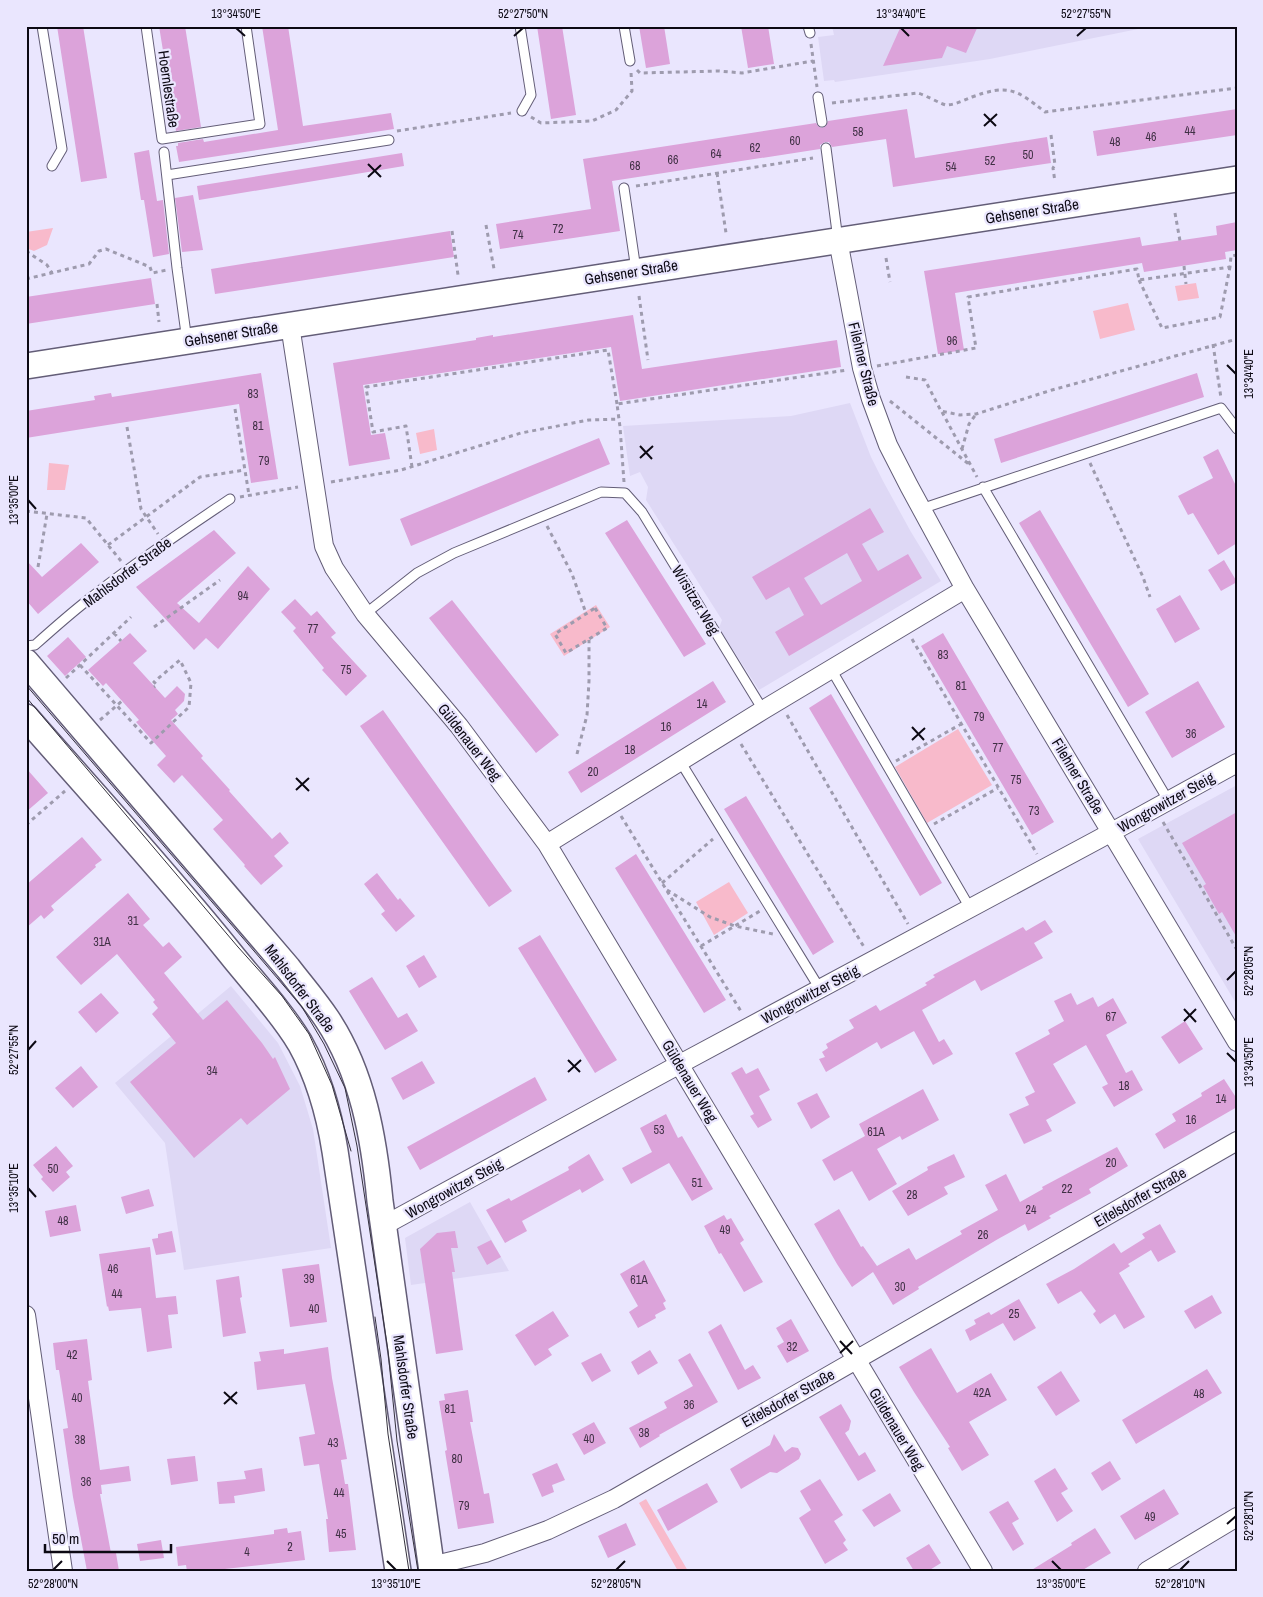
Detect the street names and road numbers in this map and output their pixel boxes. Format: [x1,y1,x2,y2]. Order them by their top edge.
street label: Hoernlestraße [153,49,185,129]
street label: Gehsener Straße [984,193,1080,229]
street label: Gehsener Straße [583,254,679,290]
street label: Gehsener Straße [183,316,279,352]
street label: Filehner Straße [843,320,885,408]
street label: Mahlsdorfer Straße [79,532,175,612]
street label: Wirsitzer Weg [667,561,725,639]
street label: Güldenauer Weg [433,699,507,785]
street label: Filehner Straße [1047,734,1109,818]
street label: Wongrowitzer Steig [1114,767,1218,837]
street label: Mahlsdorfer Straße [260,940,340,1036]
street label: Wongrowitzer Steig [757,959,863,1029]
street label: Güldenauer Weg [657,1036,723,1126]
street label: Wongrowitzer Steig [402,1153,506,1223]
street label: Eitelsdorfer Straße [1090,1162,1190,1232]
street label: Mahlsdorfer Straße [388,1333,424,1441]
street label: Eitelsdorfer Straße [738,1364,838,1432]
street label: Güldenauer Weg [864,1384,930,1474]

